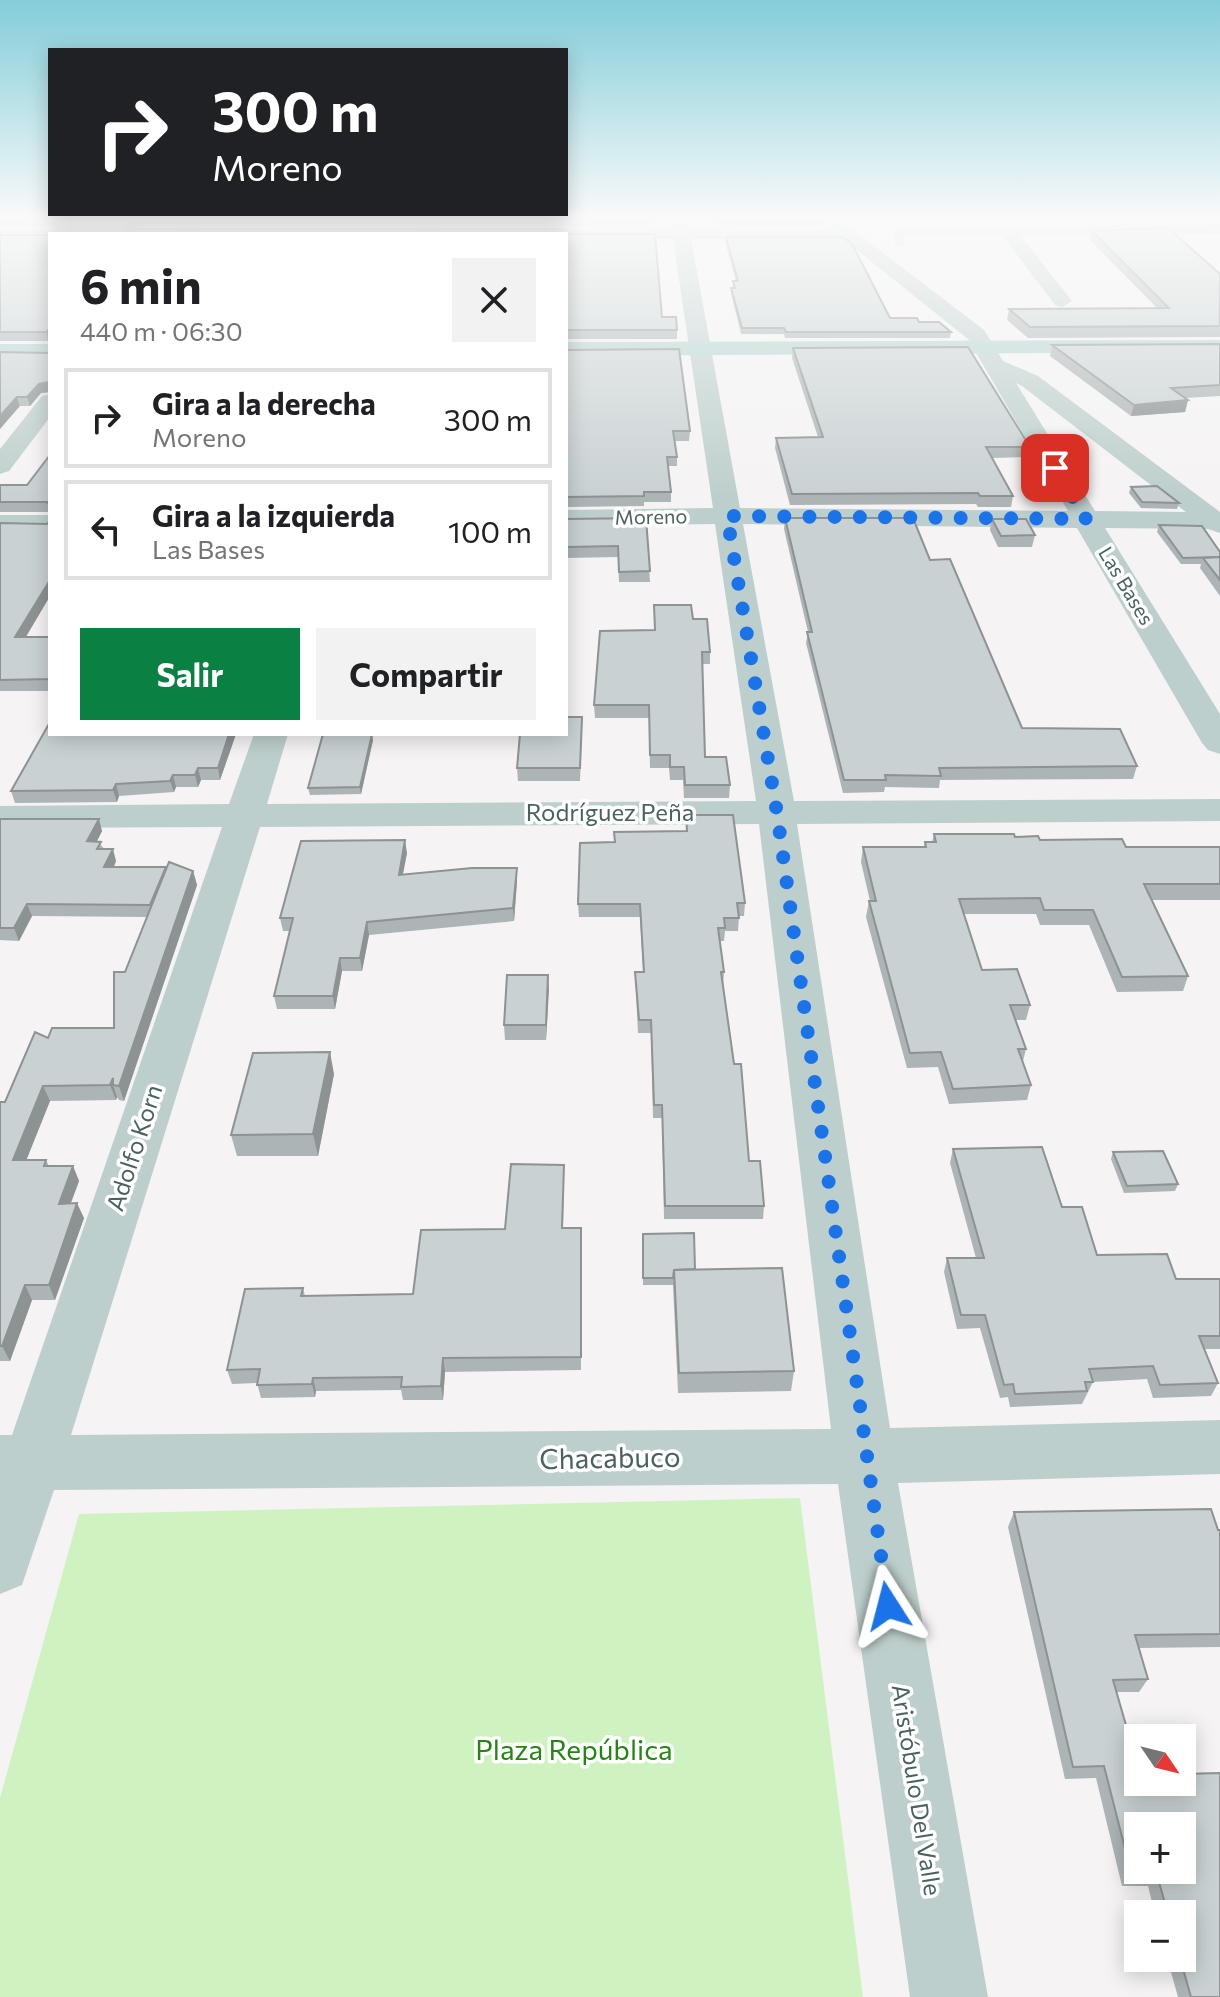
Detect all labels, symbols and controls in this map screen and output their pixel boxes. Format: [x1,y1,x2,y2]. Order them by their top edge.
text: 300 m [212,75,379,144]
icon: right [80,80,184,184]
text: Moreno [212,144,343,188]
text: 6 min [80,255,202,314]
button: close [452,258,536,342]
text: 440 m · 06:30 [80,315,243,346]
text: Gira a la derecha [152,384,376,421]
icon: right [84,396,128,440]
text: 300 m [444,400,532,437]
text: Moreno [152,421,246,452]
pin [1021,434,1089,502]
icon: arrive [1033,446,1077,490]
text: Gira a la izquierda [152,496,395,533]
street label: Moreno [614,503,688,529]
icon: left [84,508,128,552]
text: 100 m [448,512,532,549]
text: Las Bases [152,533,265,564]
street label: Las Bases [1094,542,1160,629]
button: Salir [80,628,300,720]
button: Compartir [316,628,536,720]
street label: Rodríguez Peña [526,797,694,826]
street label: Adolfo Korn [100,1081,168,1214]
street label: Chacabuco [539,1439,681,1475]
position arrow [846,1564,930,1648]
street label: Aristóbulo Del Valle [886,1682,948,1897]
north arrow [1124,1724,1196,1796]
map controls [1124,1724,1196,1972]
park label: Plaza República [475,1732,673,1766]
button: + [1124,1812,1196,1884]
button: − [1124,1900,1196,1972]

